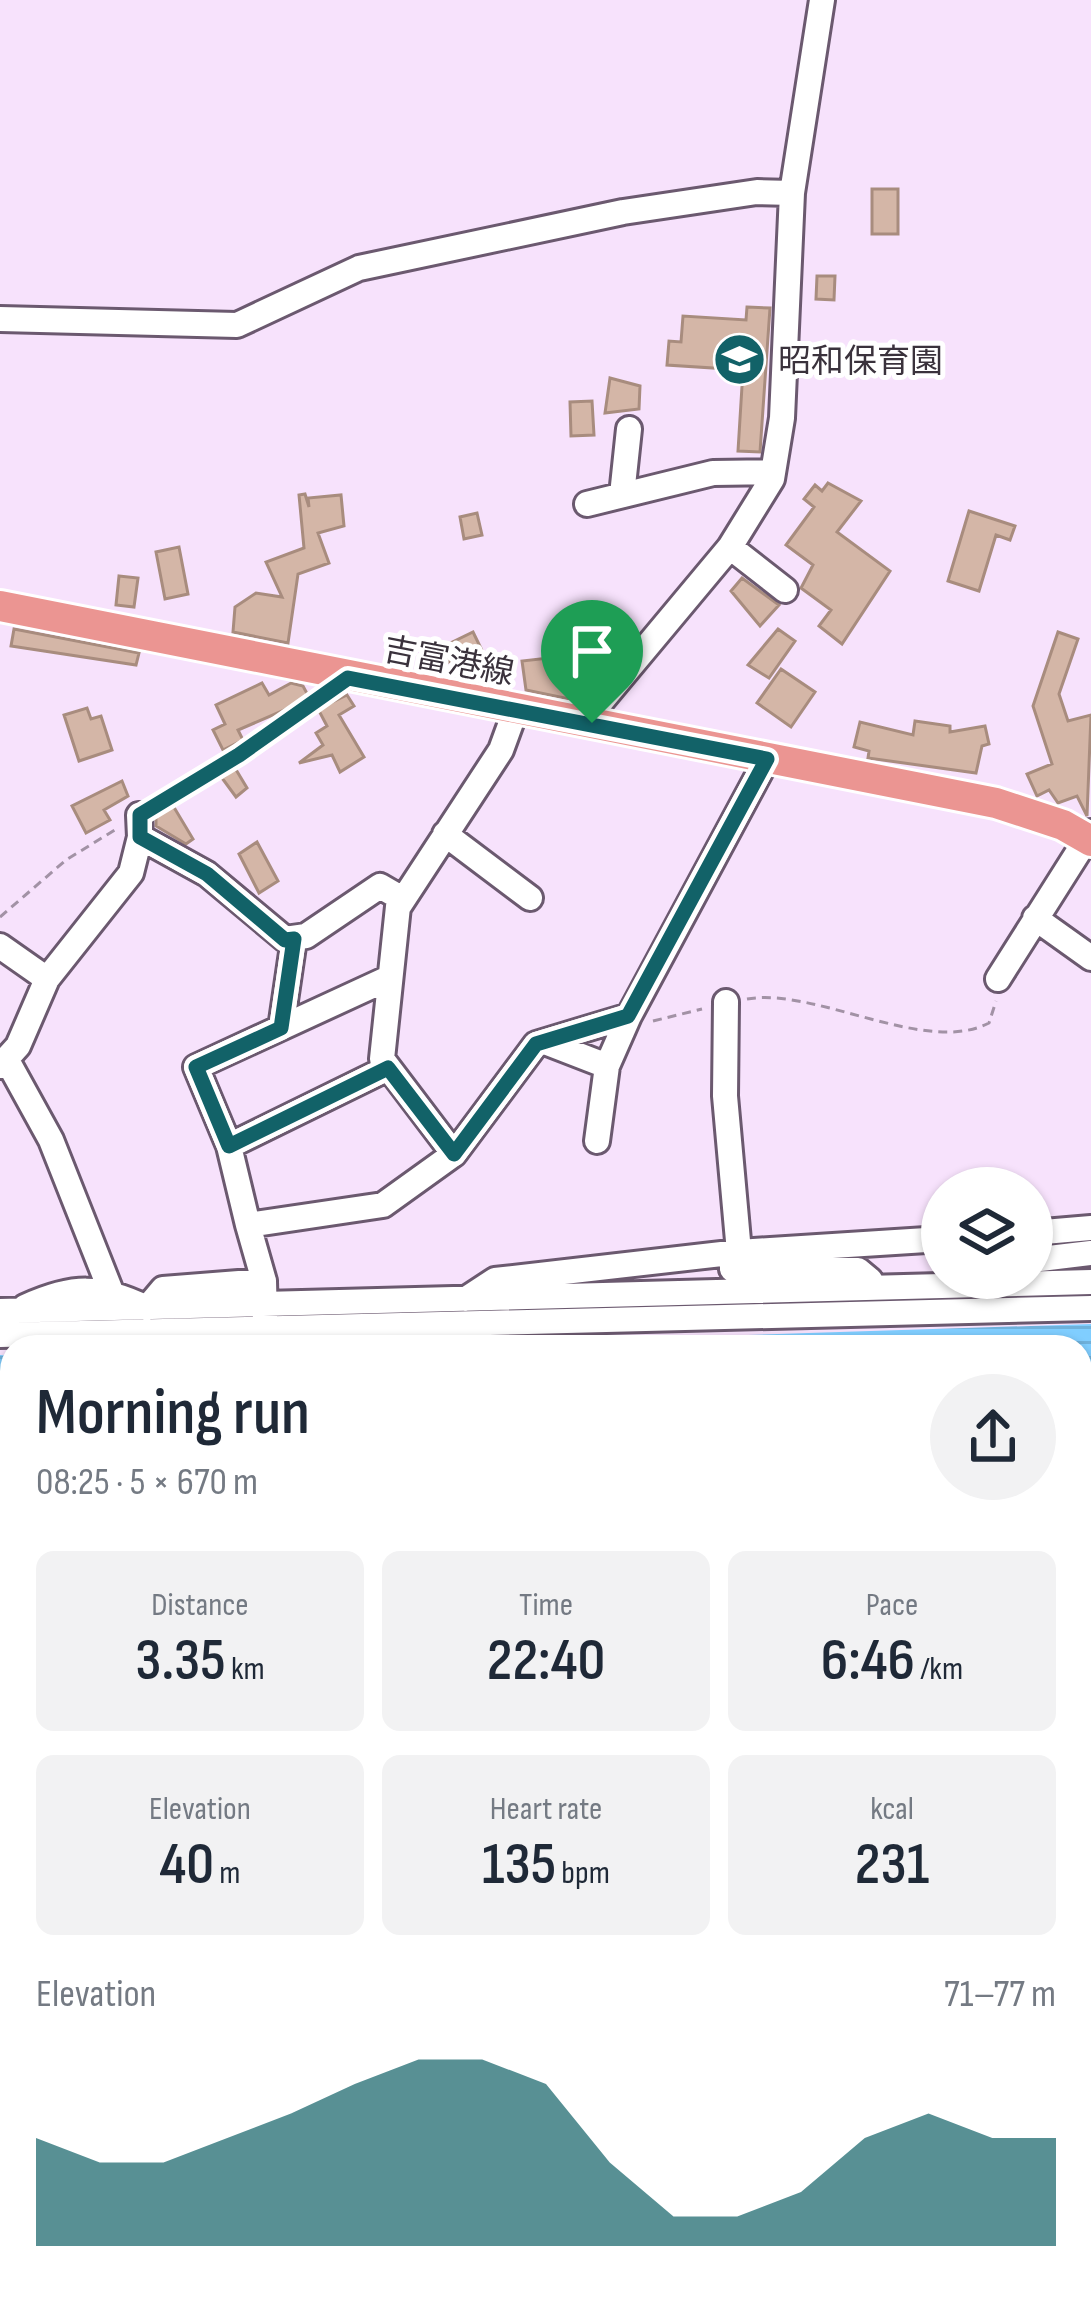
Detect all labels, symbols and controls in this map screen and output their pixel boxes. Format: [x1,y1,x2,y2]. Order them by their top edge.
school or university icon: 昭和保育園 [711,332,767,388]
place label: 昭和保育園 [778,342,943,382]
pin [541,600,643,723]
icon: arrive [559,618,625,684]
street label: 吉富港線 [380,630,517,694]
map controls [921,1167,1053,1299]
button: layers [921,1167,1053,1299]
text: Morning run [36,1374,310,1453]
button: share [930,1374,1056,1500]
text: 08:25 · 5 × 670 m [36,1459,258,1506]
text: Distance [151,1585,249,1625]
text: Time [519,1585,573,1625]
text: Pace [866,1585,918,1625]
text: 3.35 [135,1625,226,1697]
text: 22:40 [487,1625,605,1697]
text: 6:46 [821,1625,915,1697]
text: km [226,1649,265,1689]
text: /km [915,1649,963,1689]
text: Elevation [149,1789,251,1829]
text: Heart rate [490,1789,602,1829]
text: kcal [870,1789,914,1829]
text: 40 [160,1829,214,1901]
text: 135 [482,1829,556,1901]
text: 231 [855,1829,929,1901]
text: m [214,1853,240,1893]
text: bpm [556,1853,610,1893]
text: Elevation [36,1971,156,2018]
text: 71–77 m [944,1971,1056,2018]

